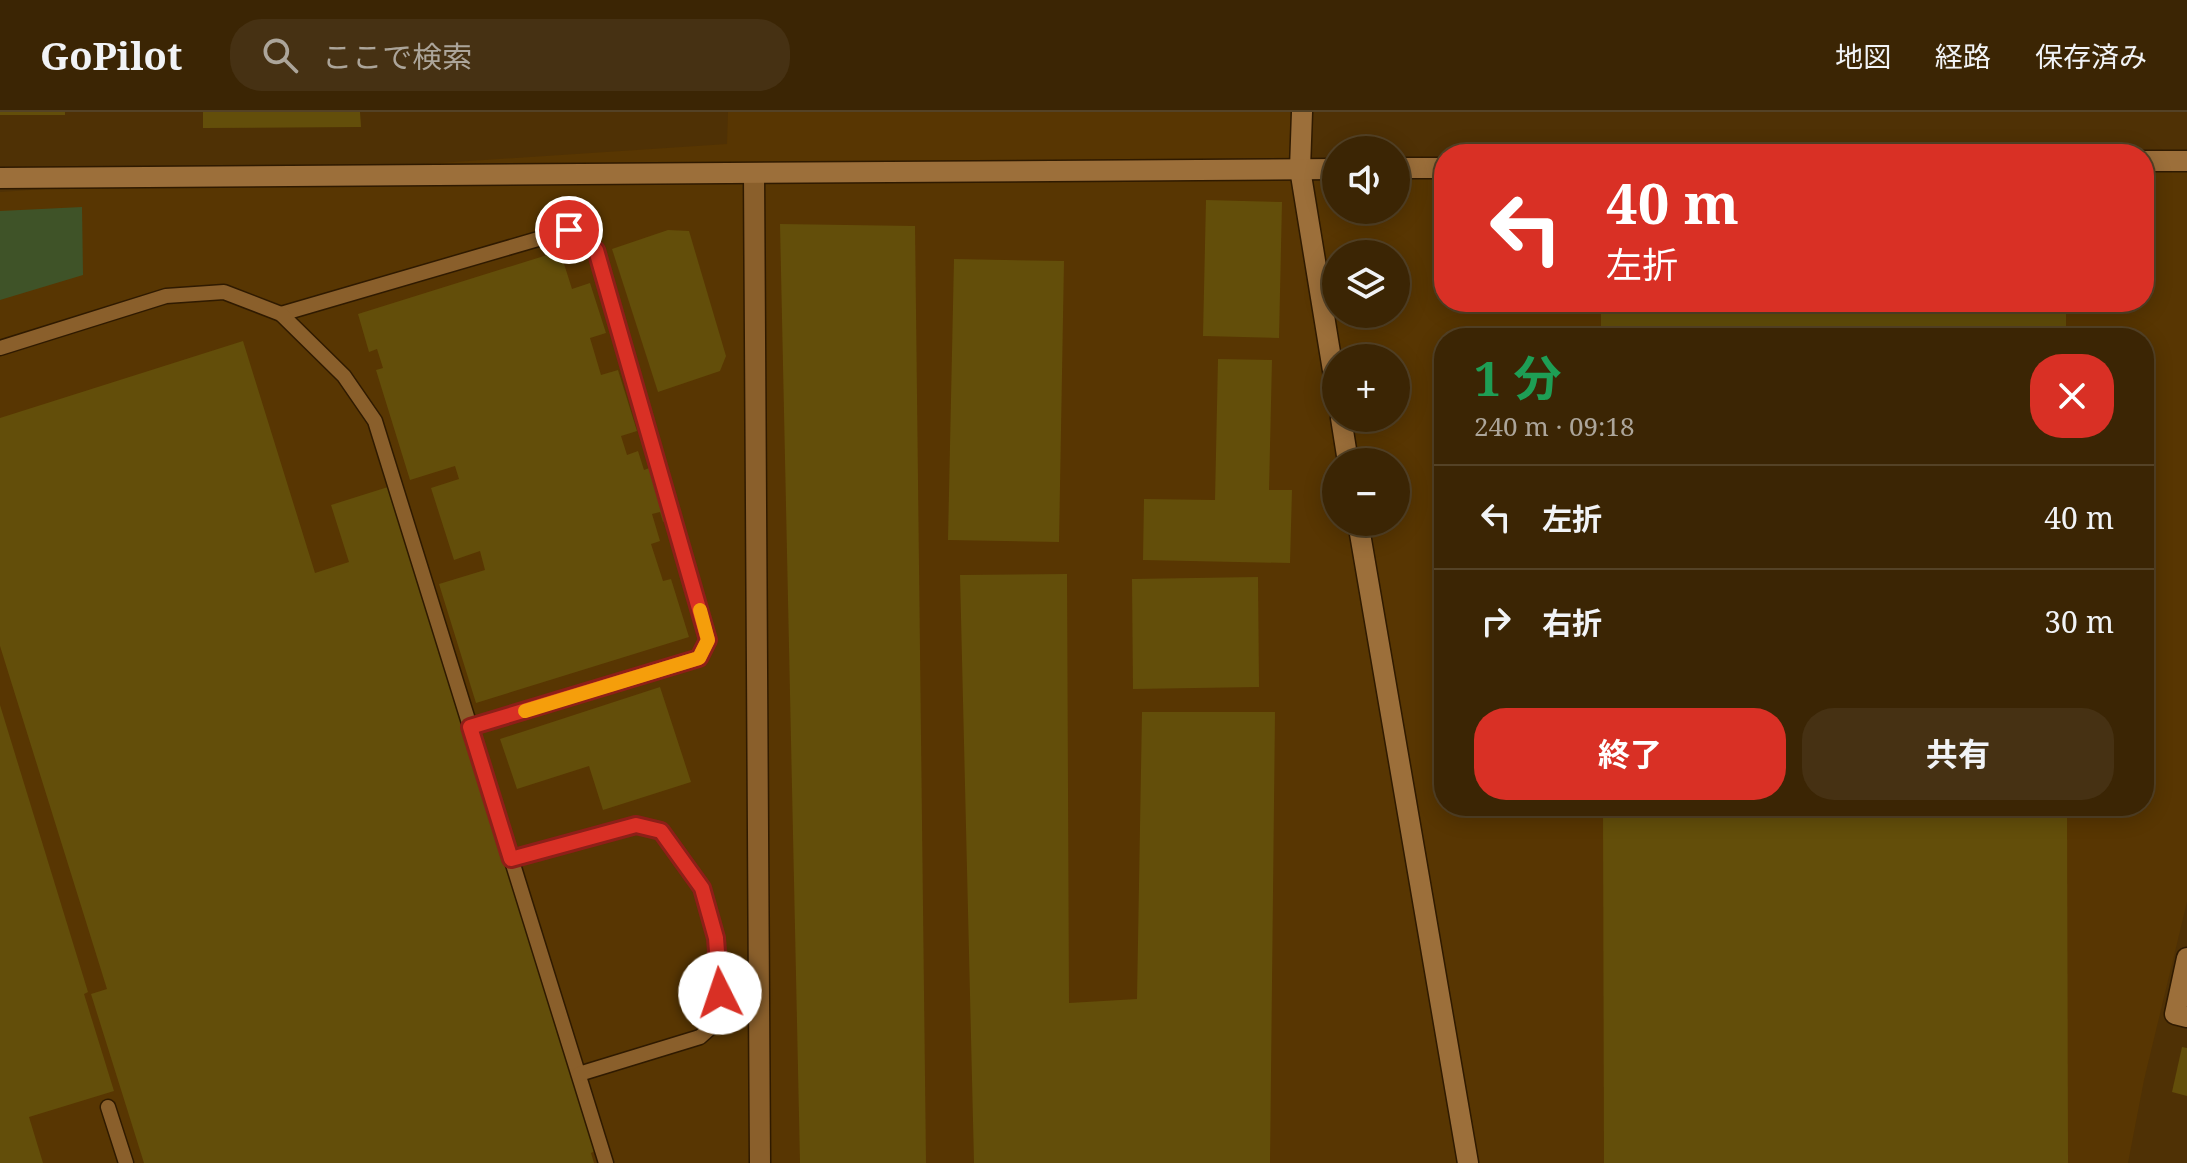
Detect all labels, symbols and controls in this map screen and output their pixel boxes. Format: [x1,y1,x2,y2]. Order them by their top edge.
search box [230,19,790,91]
text: GoPilot [40,29,182,81]
icon: search [258,33,302,77]
text: ここで検索 [322,36,472,77]
text: 地図 [1835,37,1891,75]
text: 経路 [1935,37,1991,75]
text: 保存済み [2035,37,2147,75]
map controls [1322,136,1410,536]
button: sound [1322,136,1410,224]
text: 40 m [1606,164,1739,240]
icon: left [1474,176,1578,280]
pin [535,196,603,264]
icon: arrive [547,208,591,252]
button: layers [1322,240,1410,328]
text: 左折 [1606,240,1678,289]
button: + [1322,344,1410,432]
text: 1 分 [1474,345,1562,410]
button: close [2030,354,2114,438]
text: 240 m · 09:18 [1474,408,1635,444]
button: − [1322,448,1410,536]
icon: left [1474,495,1518,539]
text: 40 m [2044,497,2114,538]
text: 左折 [1542,498,1602,539]
icon: right [1474,599,1518,643]
text: 30 m [2044,601,2114,642]
text: 右折 [1542,602,1602,643]
button: 終了 [1474,708,1786,800]
button: 共有 [1802,708,2114,800]
position arrow [678,951,762,1035]

